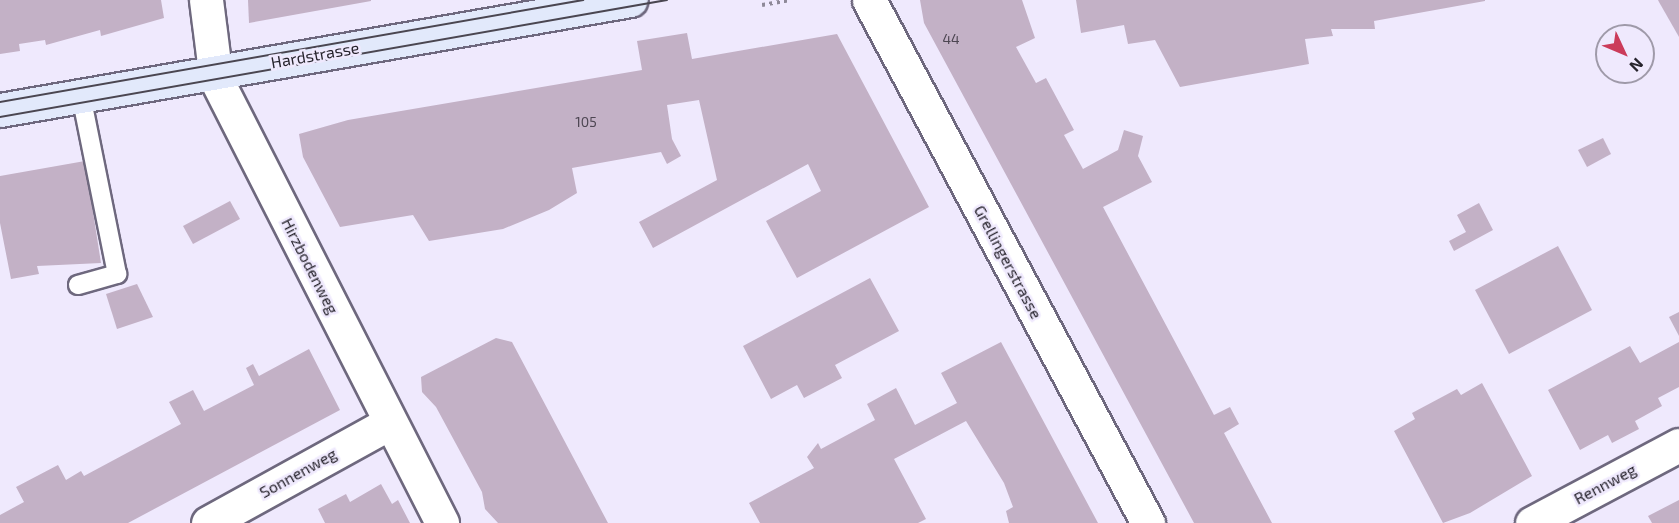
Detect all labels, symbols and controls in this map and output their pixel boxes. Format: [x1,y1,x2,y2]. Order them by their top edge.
north arrow [1595,24,1655,84]
house number: 44 [942,31,960,47]
street label: Hardstrasse [269,38,361,72]
text: N [1626,55,1648,76]
house number: 105 [575,114,597,130]
street label: Grellingerstrasse [970,202,1046,322]
street label: Hirzbodenweg [278,215,342,317]
street label: Sonnenweg [256,444,340,502]
street label: Rennweg [1571,460,1639,508]

